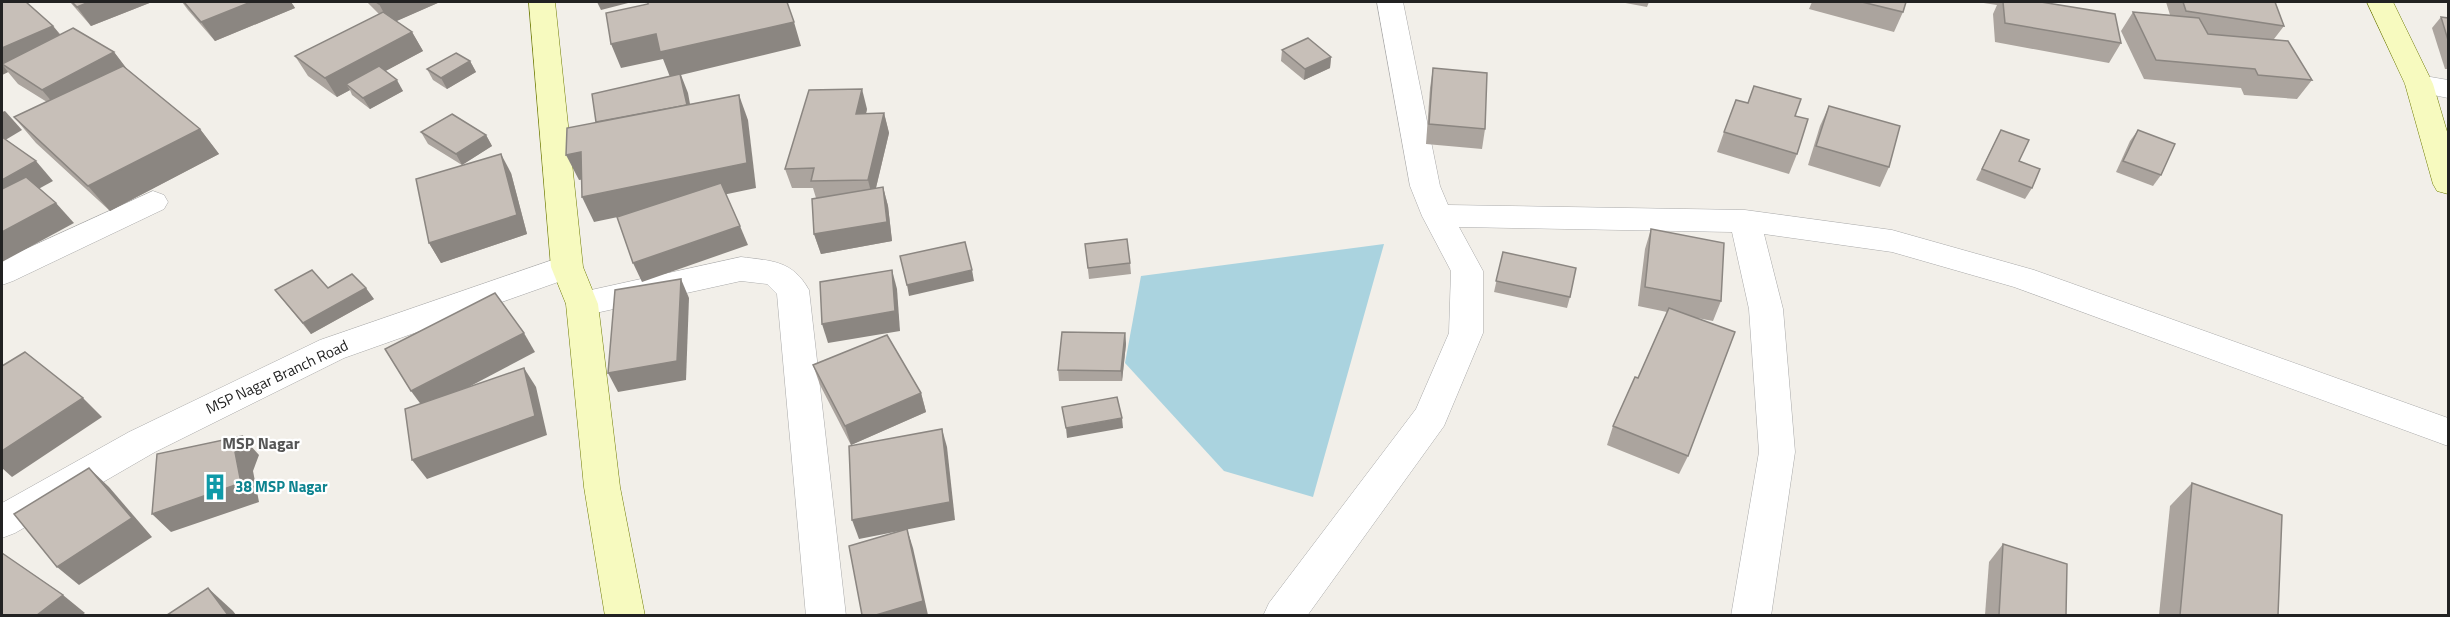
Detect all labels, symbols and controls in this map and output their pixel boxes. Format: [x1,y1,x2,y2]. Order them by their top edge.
street label: MSP Nagar Branch Road [202,333,352,420]
district label: MSP Nagar [222,431,300,455]
building icon: 38 MSP Nagar [200,472,230,502]
place label: 38 MSP Nagar [235,475,328,498]

